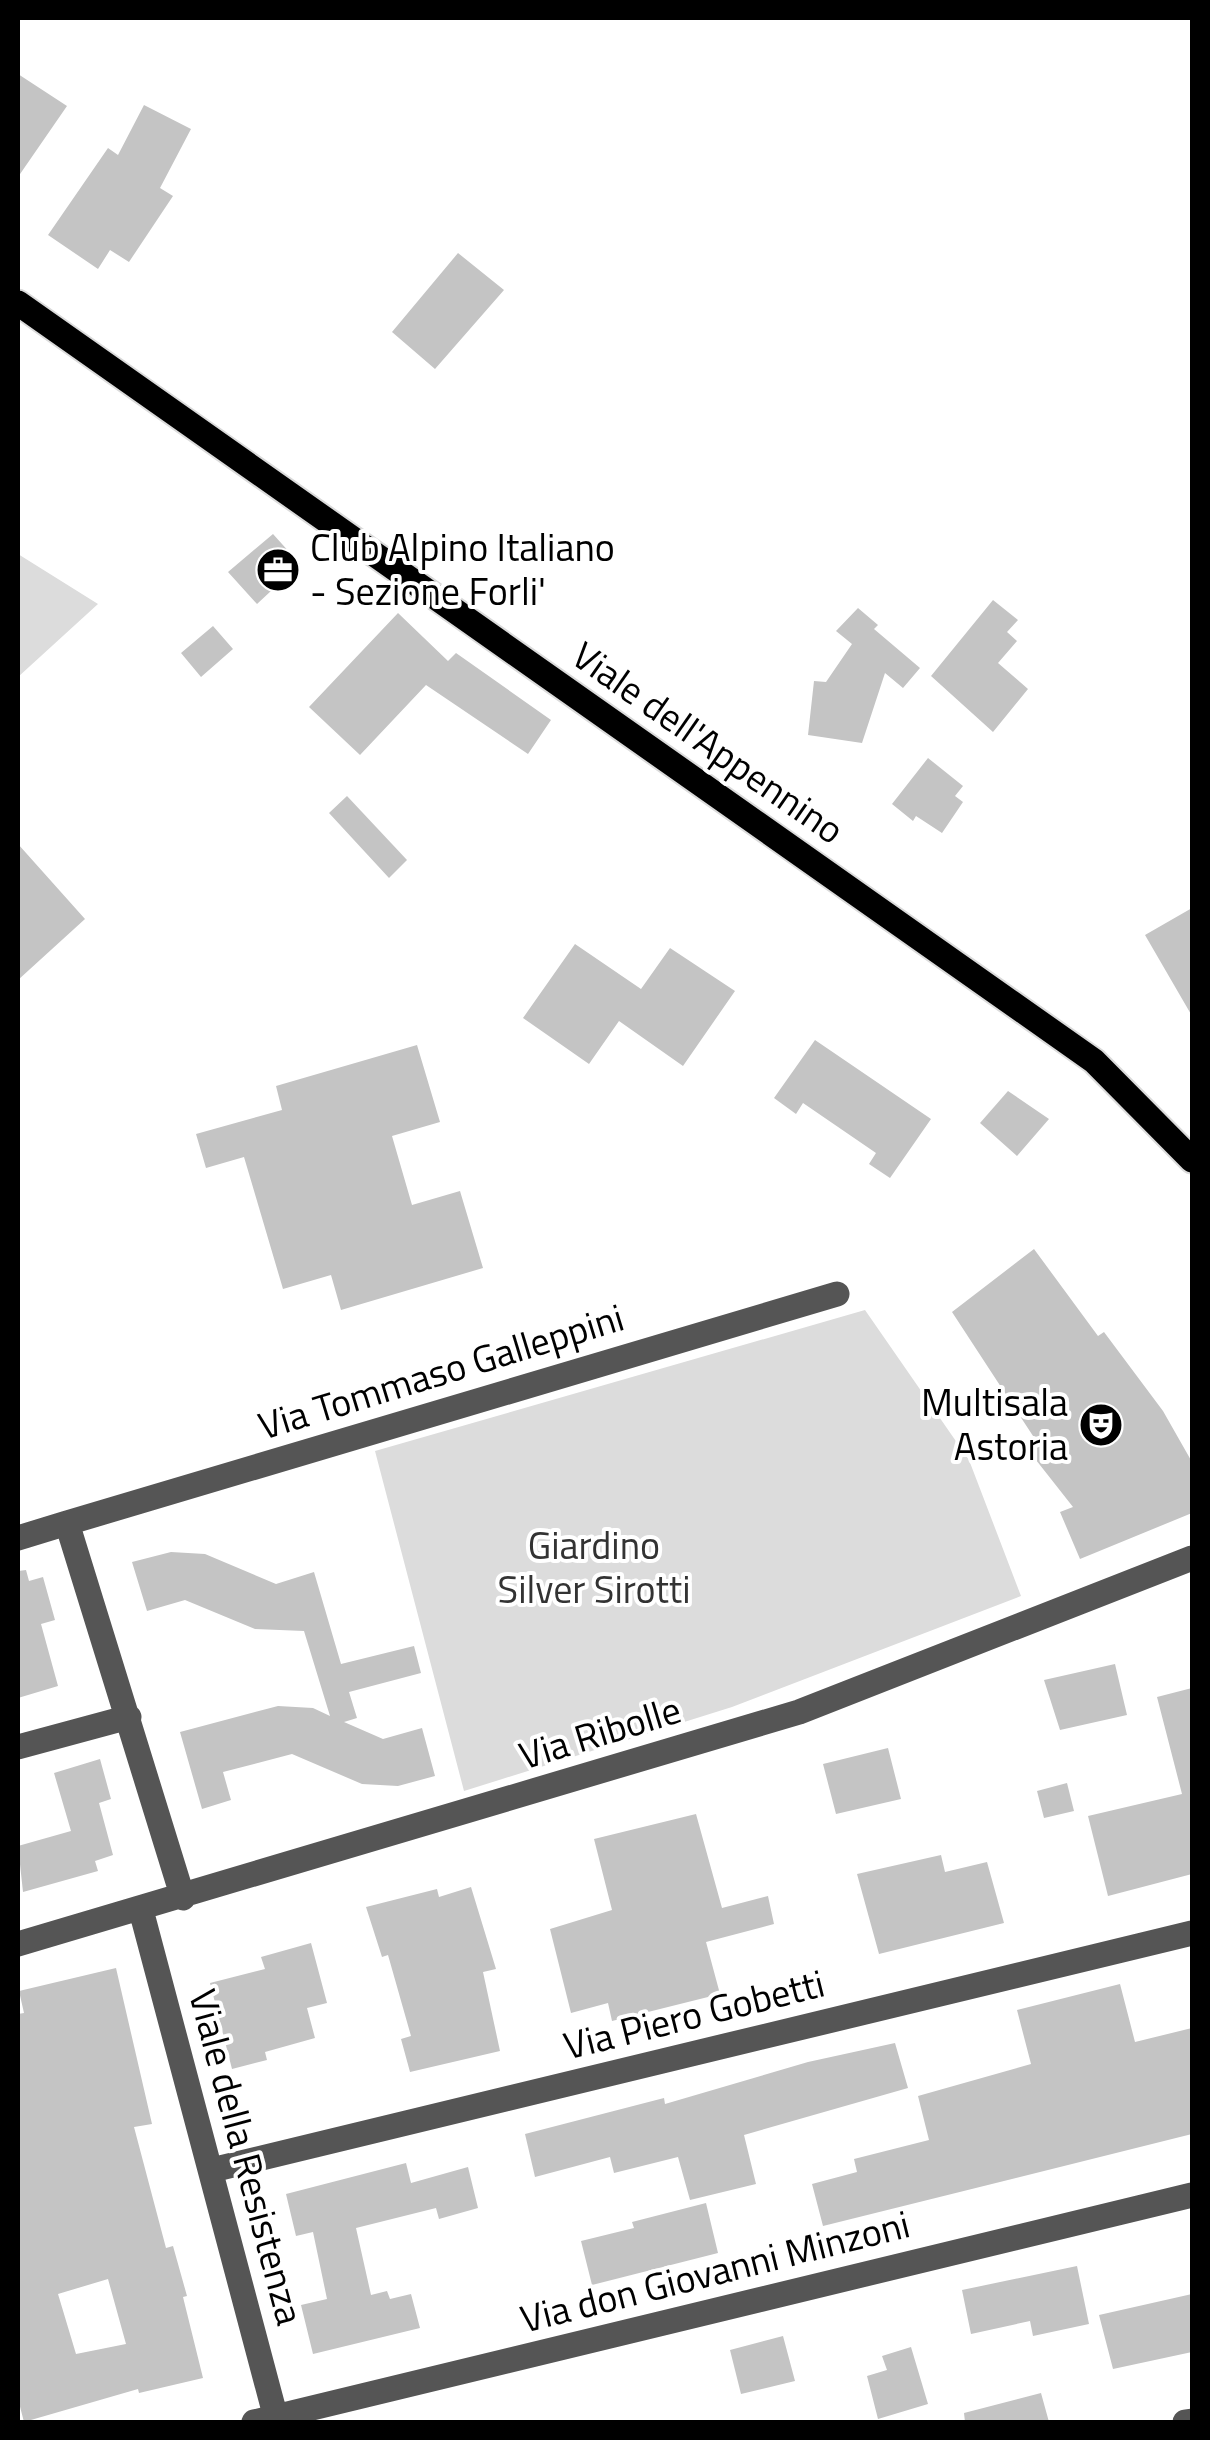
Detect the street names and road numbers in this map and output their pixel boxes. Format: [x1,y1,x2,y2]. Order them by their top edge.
street label: Viale dell'Appennino [561,627,856,858]
street label: Via Tommaso Galleppini [251,1288,631,1454]
street label: Via Ribolle [512,1680,688,1784]
street label: Via Piero Gobetti [557,1954,830,2074]
street label: Viale della Resistenza [174,1983,320,2331]
street label: Via don Giovanni Minzoni [514,2195,916,2347]

